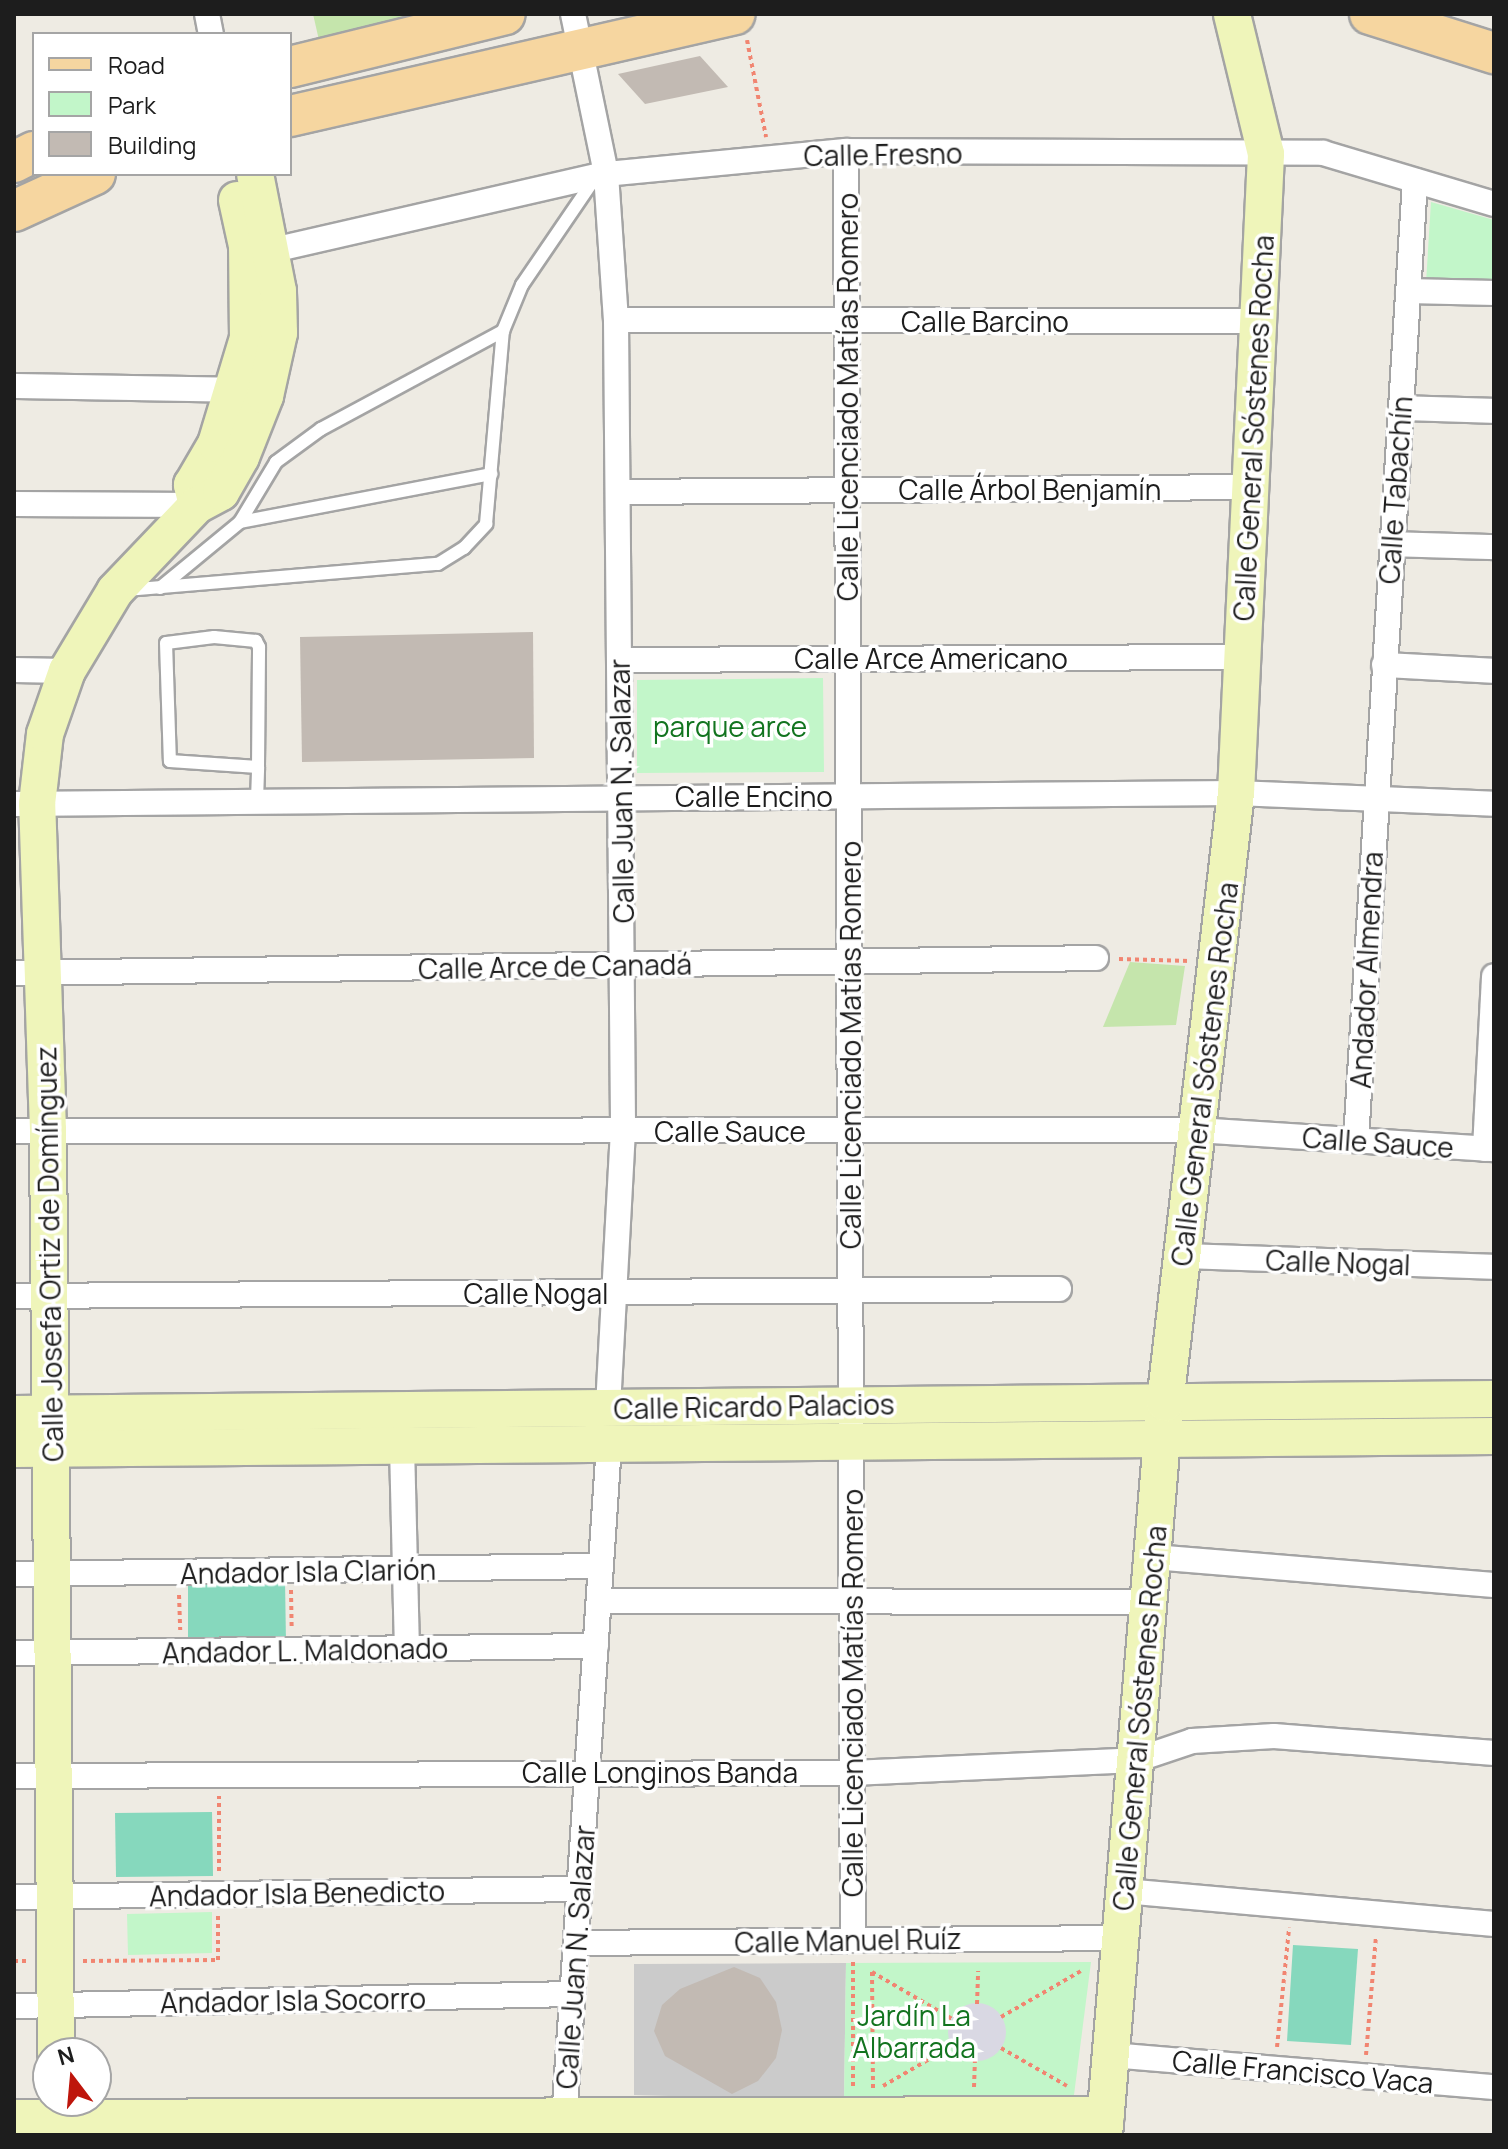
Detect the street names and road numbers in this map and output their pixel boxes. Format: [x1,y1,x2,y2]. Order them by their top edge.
street label: Calle Fresno [803,136,963,172]
street label: Calle Licenciado Matías Romero [830,193,864,601]
street label: Calle General Sóstenes Rocha [1226,234,1280,622]
street label: Calle Barcino [901,304,1069,338]
street label: Calle Tabachín [1372,395,1418,585]
street label: Calle Árbol Benjamín [899,472,1161,506]
street label: Calle Arce Americano [794,641,1068,675]
street label: Calle Juan N. Salazar [602,659,640,923]
street label: Calle Encino [675,779,833,813]
street label: Calle Licenciado Matías Romero [833,841,867,1249]
street label: Andador Almendra [1343,851,1389,1089]
street label: Calle General Sóstenes Rocha [1164,880,1244,1268]
street label: Calle Arce de Canadá [418,947,692,985]
street label: Calle Josefa Ortiz de Domínguez [29,1046,69,1462]
street label: Calle Sauce [654,1114,806,1148]
street label: Calle Sauce [1301,1120,1455,1164]
street label: Calle Nogal [1265,1243,1411,1281]
street label: Calle Nogal [463,1276,609,1310]
street label: Calle Ricardo Palacios [613,1387,895,1425]
street label: Calle Licenciado Matías Romero [835,1489,869,1897]
street label: Calle General Sóstenes Rocha [1105,1524,1173,1912]
street label: Andador Isla Clarión [180,1552,436,1590]
street label: Andador L. Maldonado [162,1631,448,1669]
street label: Calle Longinos Banda [522,1755,798,1789]
street label: Calle Juan N. Salazar [549,1824,601,2090]
street label: Andador Isla Benedicto [149,1874,445,1912]
street label: Calle Manuel Ruíz [734,1921,962,1959]
street label: Andador Isla Socorro [160,1981,426,2019]
street label: Calle Francisco Vaca [1171,2043,1435,2099]

